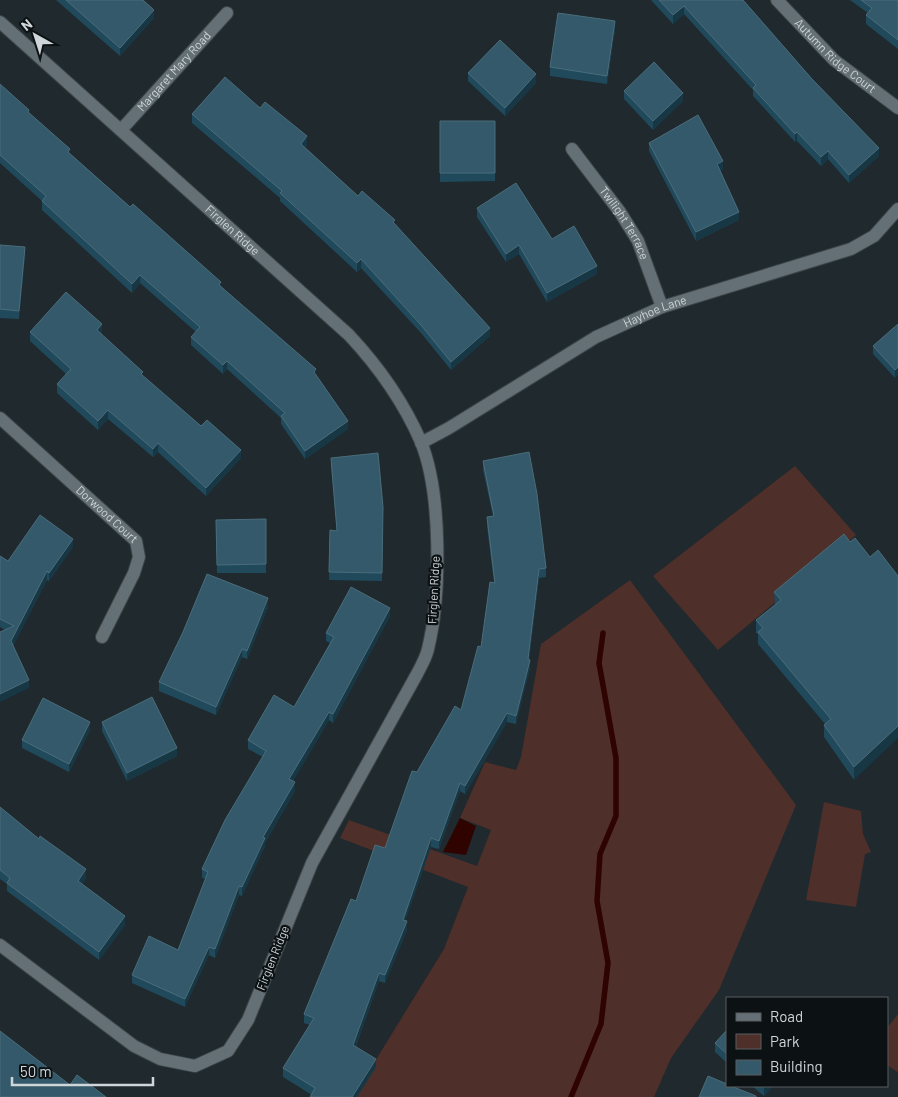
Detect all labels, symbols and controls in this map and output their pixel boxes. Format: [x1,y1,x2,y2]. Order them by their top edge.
north arrow [10,10,60,60]
text: N [18,15,35,34]
street label: Autumn Ridge Court [792,15,879,95]
street label: Margaret Mary Road [134,28,213,114]
street label: Twilight Terrace [597,183,652,261]
street label: Firglen Ridge [203,202,263,258]
street label: Hayhoe Lane [621,292,688,330]
street label: Dorwood Court [74,482,141,545]
street label: Firglen Ridge [424,555,442,624]
street label: Firglen Ridge [253,923,291,992]
legend [726,997,888,1087]
text: Road [770,1007,803,1025]
text: Park [770,1032,800,1050]
scale bar [12,1054,154,1086]
text: Building [770,1057,823,1075]
text: 50 m [20,1062,52,1080]

